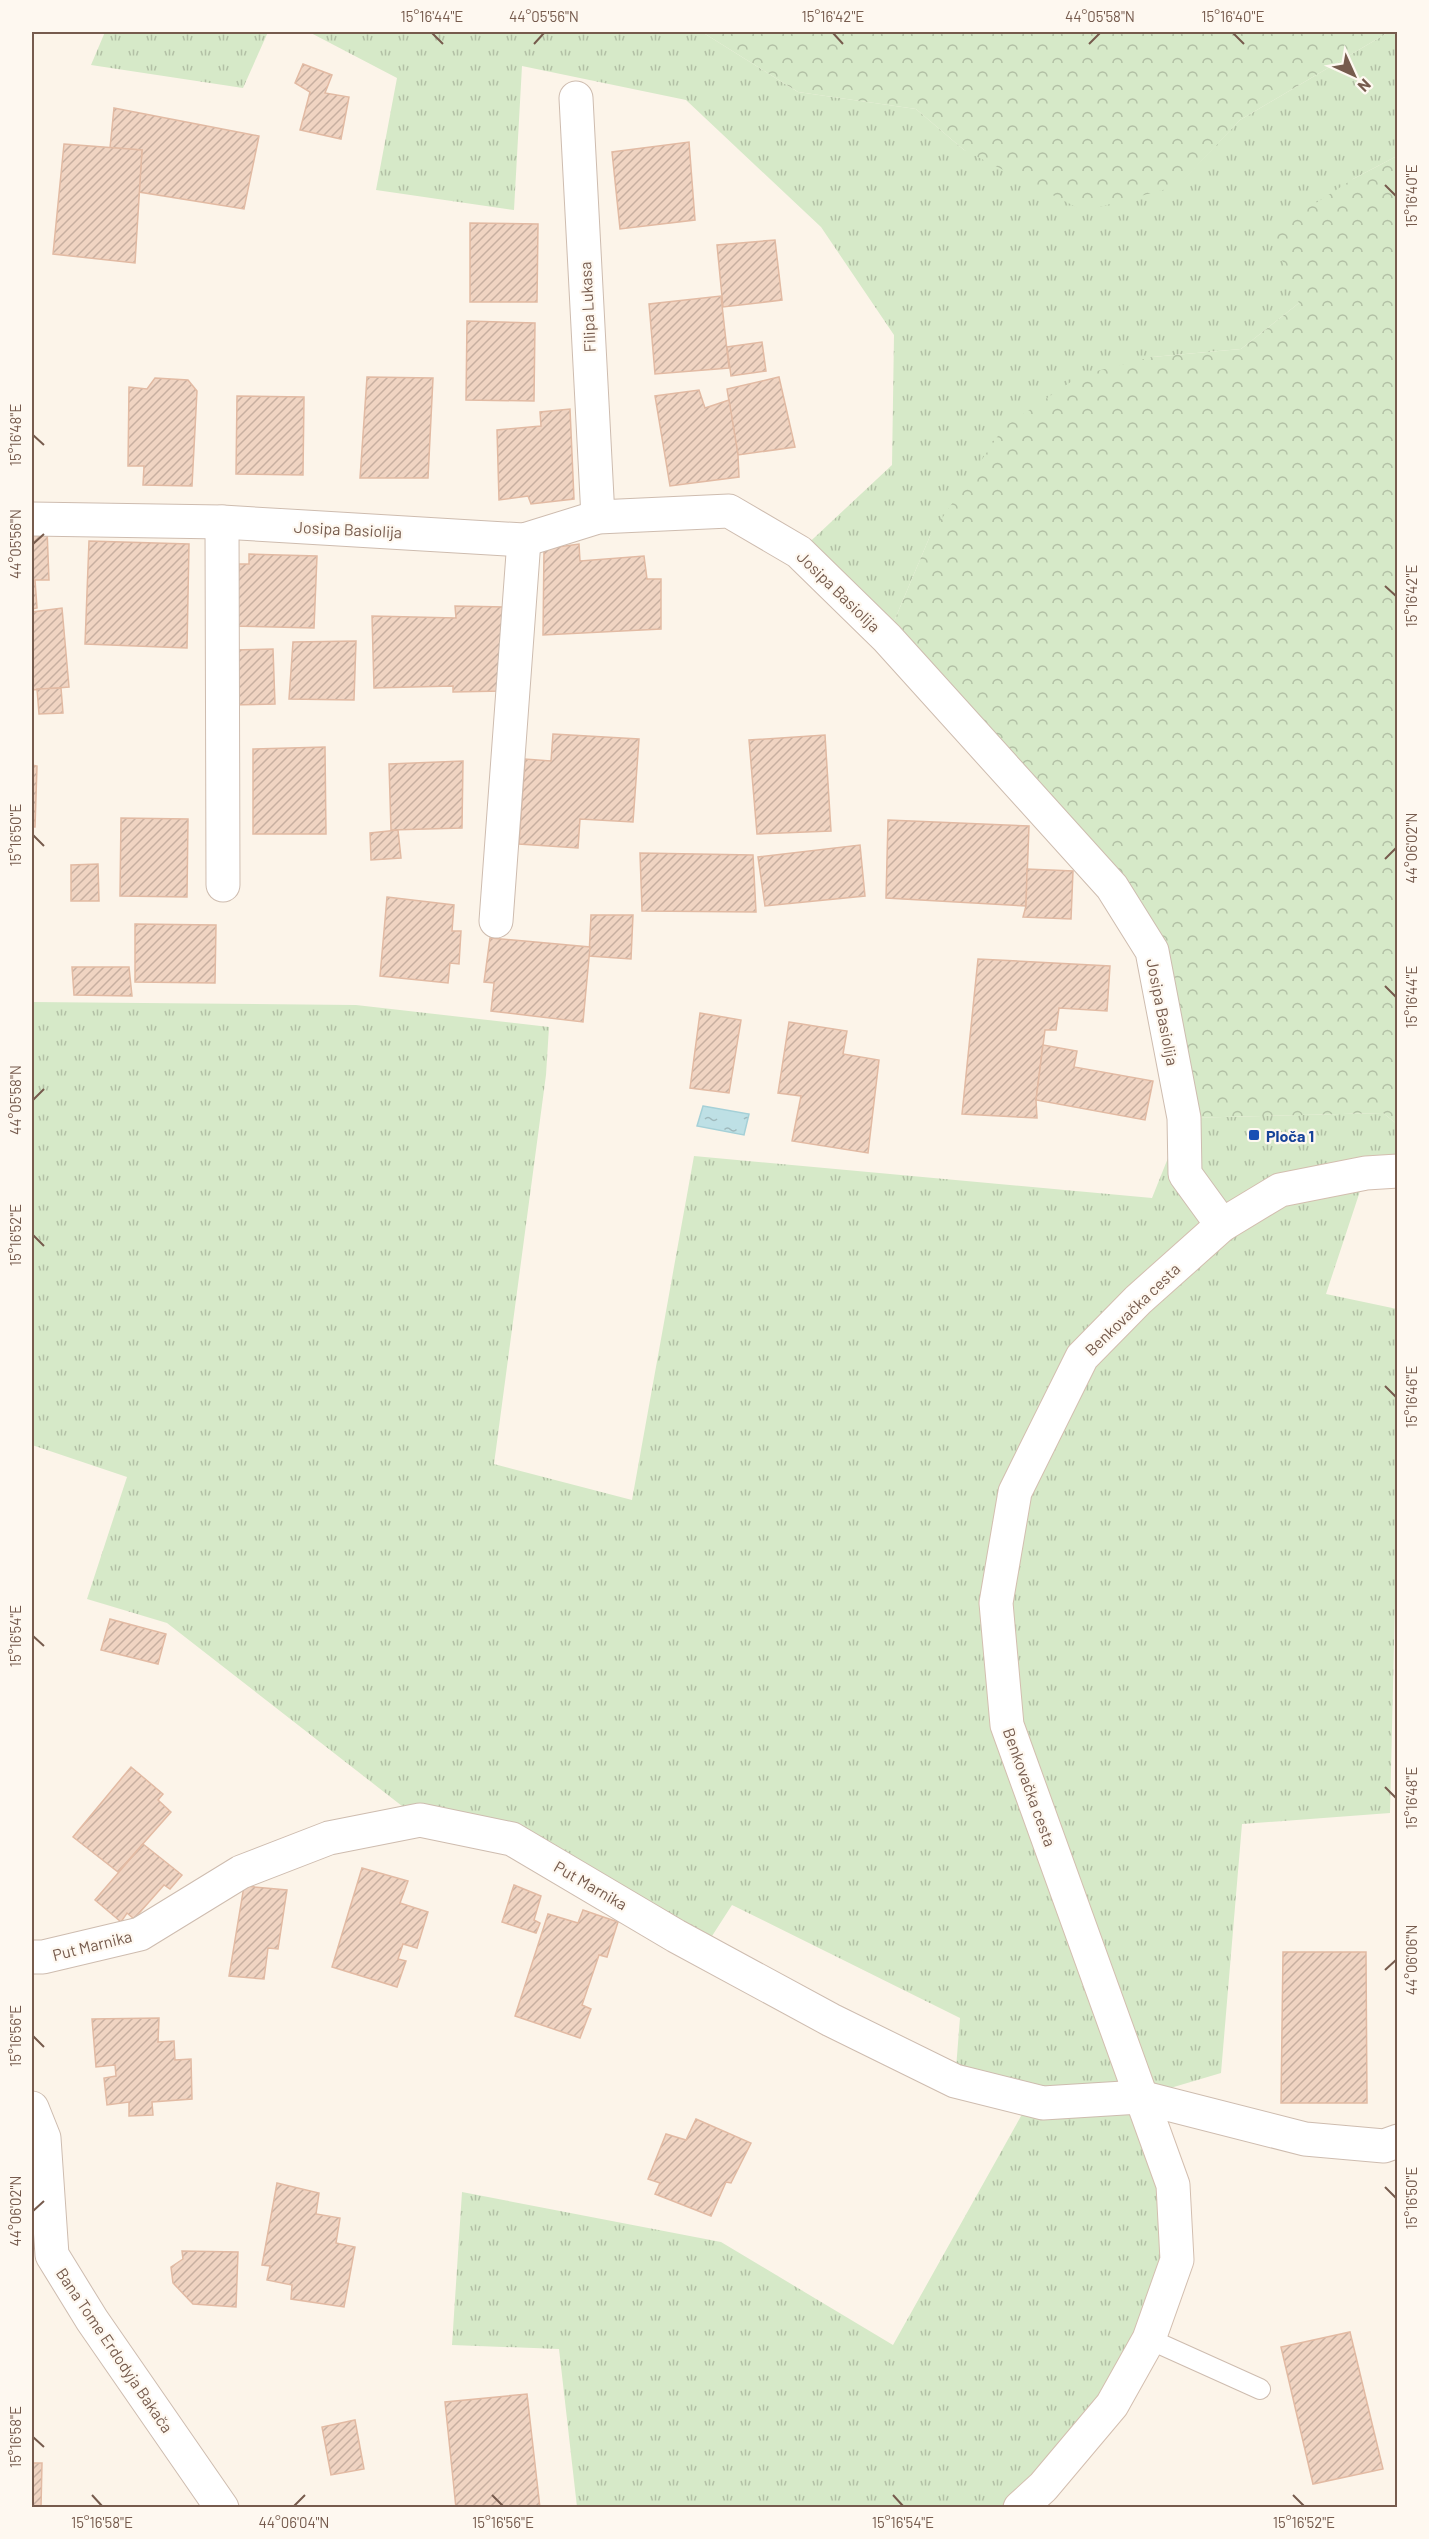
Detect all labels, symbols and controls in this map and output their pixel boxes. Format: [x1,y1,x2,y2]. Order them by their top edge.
text: 15°16'44"E [401,7,463,25]
text: 44°05'56"N [509,7,579,25]
text: 15°16'42"E [802,7,864,25]
text: 44°05'58"N [1065,7,1135,25]
text: 15°16'40"E [1201,7,1265,25]
north arrow [1324,45,1384,105]
text: N [1354,75,1375,96]
text: 15°16'40"E [1402,164,1420,228]
street label: Filipa Lukasa [575,261,599,353]
text: 15°16'48"E [6,404,24,466]
text: 44°05'56"N [6,509,24,579]
street label: Josipa Basiolija [293,517,403,541]
street label: Josipa Basiolija [793,547,885,635]
text: 15°16'42"E [1402,565,1420,627]
text: 15°16'50"E [6,804,24,866]
text: 44°06'02"N [1402,812,1420,884]
street label: Josipa Basiolija [1143,957,1183,1067]
text: 15°16'44"E [1402,966,1420,1028]
text: 44°05'58"N [6,1065,24,1135]
place label: Ploča 1 [1266,1126,1314,1145]
marker: Ploča 1 [1247,1128,1261,1142]
text: 15°16'52"E [6,1204,24,1266]
street label: Benkovačka cesta [1081,1259,1183,1359]
text: 15°16'46"E [1402,1366,1420,1428]
text: 15°16'54"E [6,1605,24,1667]
street label: Benkovačka cesta [1000,1725,1060,1849]
text: 15°16'48"E [1402,1767,1420,1829]
street label: Put Marnika [551,1856,631,1914]
text: 44°06'06"N [1402,1925,1420,1995]
street label: Put Marnika [50,1926,134,1964]
text: 15°16'56"E [6,2005,24,2067]
text: 15°16'50"E [1402,2167,1420,2229]
text: 44°06'02"N [6,2175,24,2247]
street label: Bana Tome Erdodyja Bakača [53,2264,177,2436]
text: 15°16'58"E [6,2406,24,2468]
text: 15°16'58"E [71,2513,133,2531]
text: 44°06'04"N [258,2513,330,2531]
text: 15°16'56"E [472,2513,534,2531]
text: 15°16'54"E [872,2513,934,2531]
text: 15°16'52"E [1273,2513,1335,2531]

